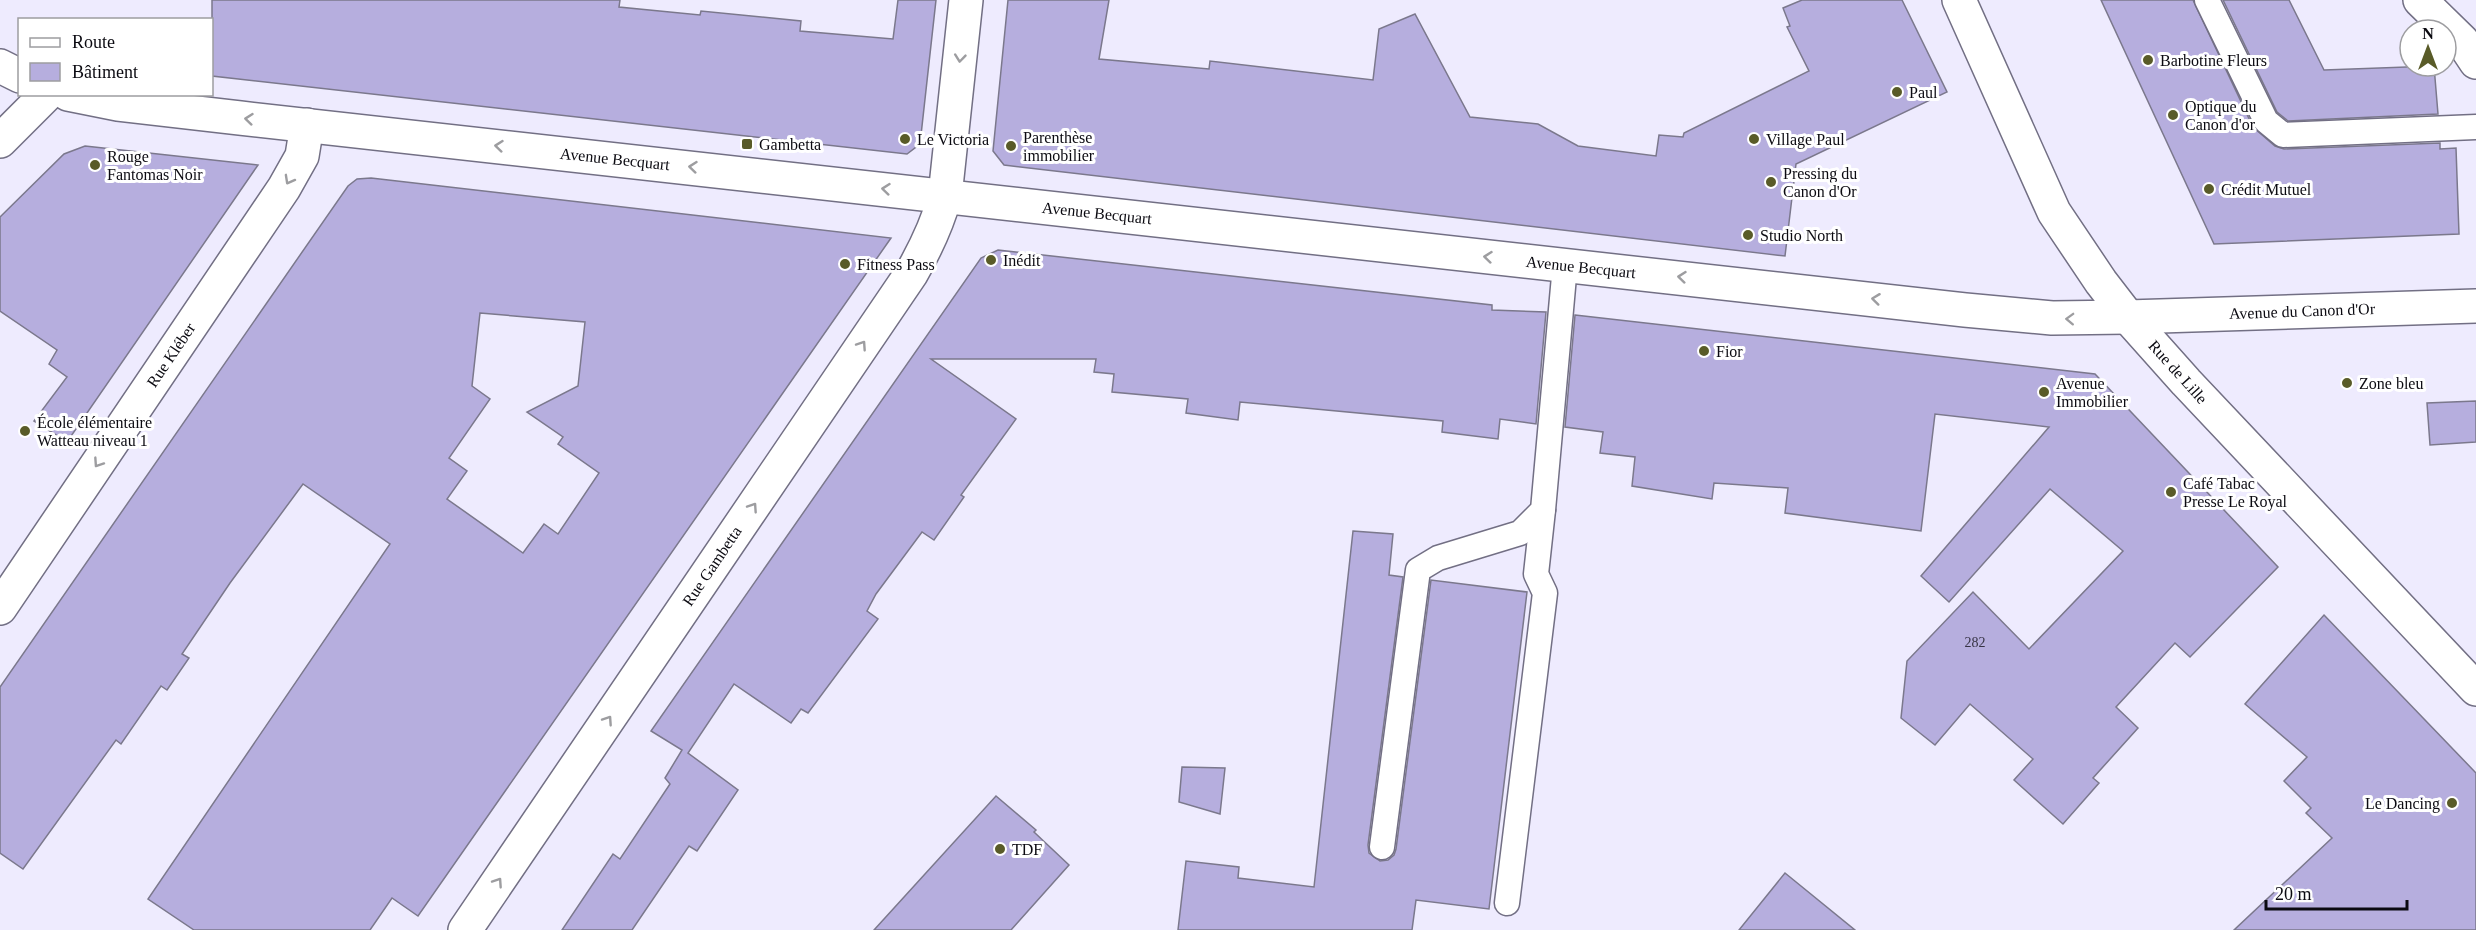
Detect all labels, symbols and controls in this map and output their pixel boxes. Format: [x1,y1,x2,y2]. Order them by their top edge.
legend [18,18,213,96]
north arrow [2398,18,2458,78]
text: N [2422,25,2434,42]
text: Route [72,32,115,52]
place label: Barbotine Fleurs [2160,52,2267,69]
marker: Barbotine Fleurs [2141,53,2155,67]
one-way arrow [954,54,967,63]
text: Bâtiment [72,62,138,82]
place label: Paul [1909,84,1938,101]
marker: Paul [1890,85,1904,99]
place label: Optique du Canon d'or [2185,98,2257,133]
marker: Optique du Canon d'or [2166,108,2180,122]
one-way arrow [245,113,254,126]
place label: Parenthèse immobilier [1023,129,1095,164]
place label: Le Victoria [917,131,989,148]
place label: Village Paul [1766,131,1845,149]
marker: Le Victoria [898,132,912,146]
marker: Village Paul [1747,132,1761,146]
place label: Gambetta [759,136,821,153]
marker: Gambetta [740,137,754,151]
marker: Parenthèse immobilier [1004,139,1018,153]
one-way arrow [494,140,503,153]
street label: Avenue Becquart [559,145,671,174]
place label: Rouge Fantomas Noir [107,148,203,183]
marker: Rouge Fantomas Noir [88,158,102,172]
one-way arrow [688,162,697,174]
place label: Pressing du Canon d'Or [1783,165,1857,200]
one-way arrow [285,174,296,184]
marker: Pressing du Canon d'Or [1764,175,1778,189]
place label: Crédit Mutuel [2221,181,2312,198]
marker: Crédit Mutuel [2202,182,2216,196]
one-way arrow [882,183,891,196]
street label: Avenue Becquart [1041,199,1153,228]
place label: Studio North [1760,227,1843,244]
marker: Studio North [1741,228,1755,242]
one-way arrow [1484,251,1493,263]
place label: Inédit [1003,252,1041,269]
marker: Inédit [984,253,998,267]
street label: Avenue Becquart [1525,253,1637,282]
place label: Fitness Pass [857,256,935,273]
marker: Fitness Pass [838,257,852,271]
one-way arrow [1678,272,1687,284]
one-way arrow [1872,293,1881,306]
street label: Avenue du Canon d'Or [2229,300,2376,322]
one-way arrow [2065,312,2074,325]
street label: Rue Kléber [143,319,199,390]
street label: Rue de Lille [2145,337,2211,407]
one-way arrow [855,341,866,352]
place label: Fior [1716,343,1743,360]
marker: Fior [1697,344,1711,358]
place label: Avenue Immobilier [2056,375,2129,410]
place label: Zone bleu [2359,375,2423,392]
marker: Zone bleu [2340,376,2354,390]
marker: Avenue Immobilier [2037,385,2051,399]
place label: École élémentaire Watteau niveau 1 [37,413,152,449]
marker: École élémentaire Watteau niveau 1 [18,424,32,438]
one-way arrow [94,457,105,468]
place label: Café Tabac Presse Le Royal [2183,475,2288,511]
marker: Café Tabac Presse Le Royal [2164,485,2178,499]
one-way arrow [745,502,756,513]
street label: Rue Gambetta [679,523,745,609]
house number: 282 [1965,635,1986,650]
one-way arrow [601,716,612,727]
place label: Le Dancing [2365,795,2440,813]
marker: Le Dancing [2445,796,2459,810]
place label: TDF [1012,841,1042,858]
marker: TDF [993,842,1007,856]
scale bar [2266,873,2407,911]
one-way arrow [491,877,502,888]
text: 20 m [2275,884,2312,904]

